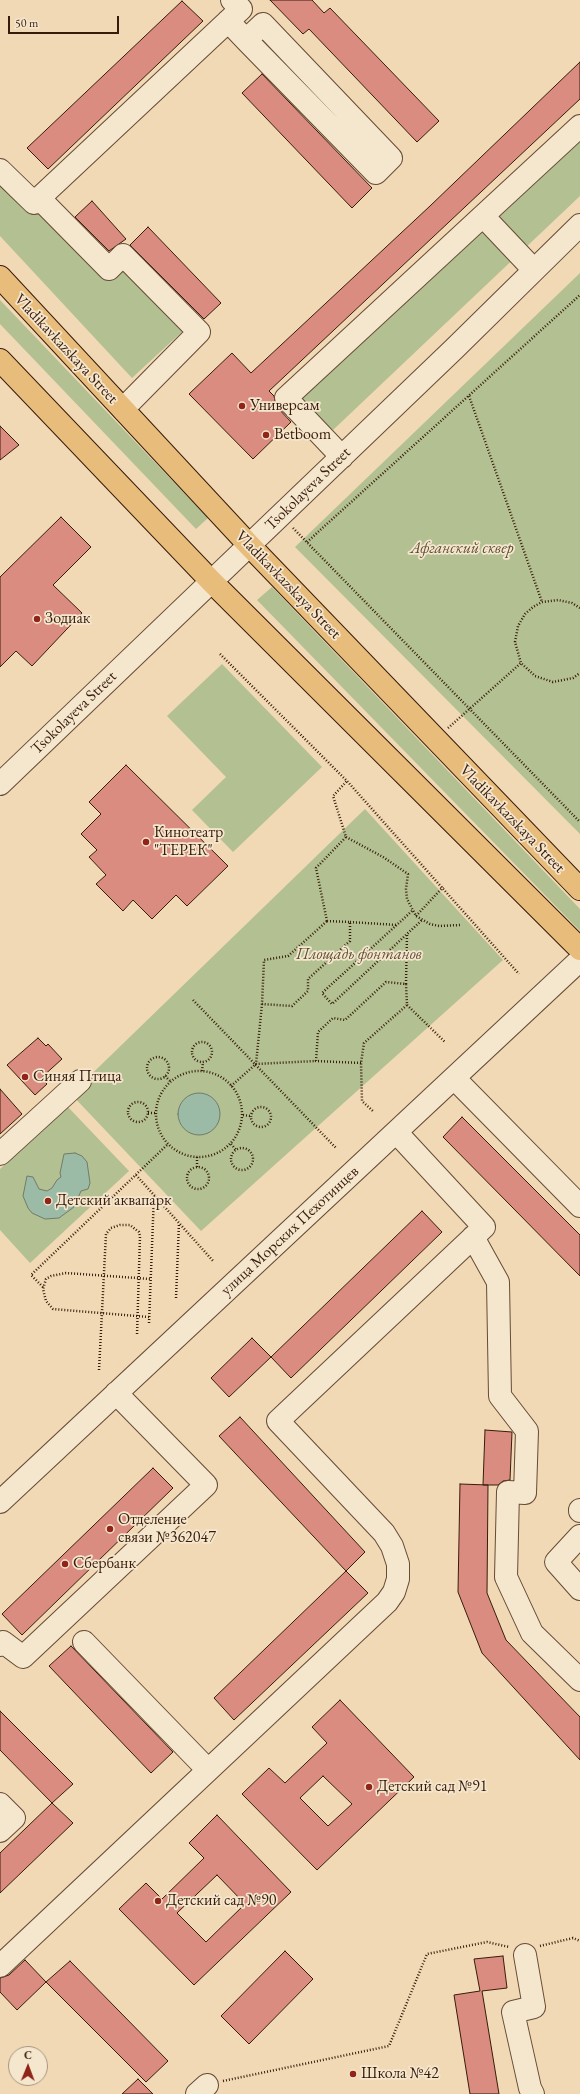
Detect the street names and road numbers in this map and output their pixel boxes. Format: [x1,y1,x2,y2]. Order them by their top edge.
street label: Vladikavkazskaya Street [10,290,122,408]
street label: Tsokolayeva Street [261,443,355,535]
street label: Vladikavkazskaya Street [231,527,345,643]
street label: Tsokolayeva Street [27,667,121,759]
street label: Vladikavkazskaya Street [455,761,569,877]
street label: улица Морских Пехотинцев [217,1162,363,1300]

